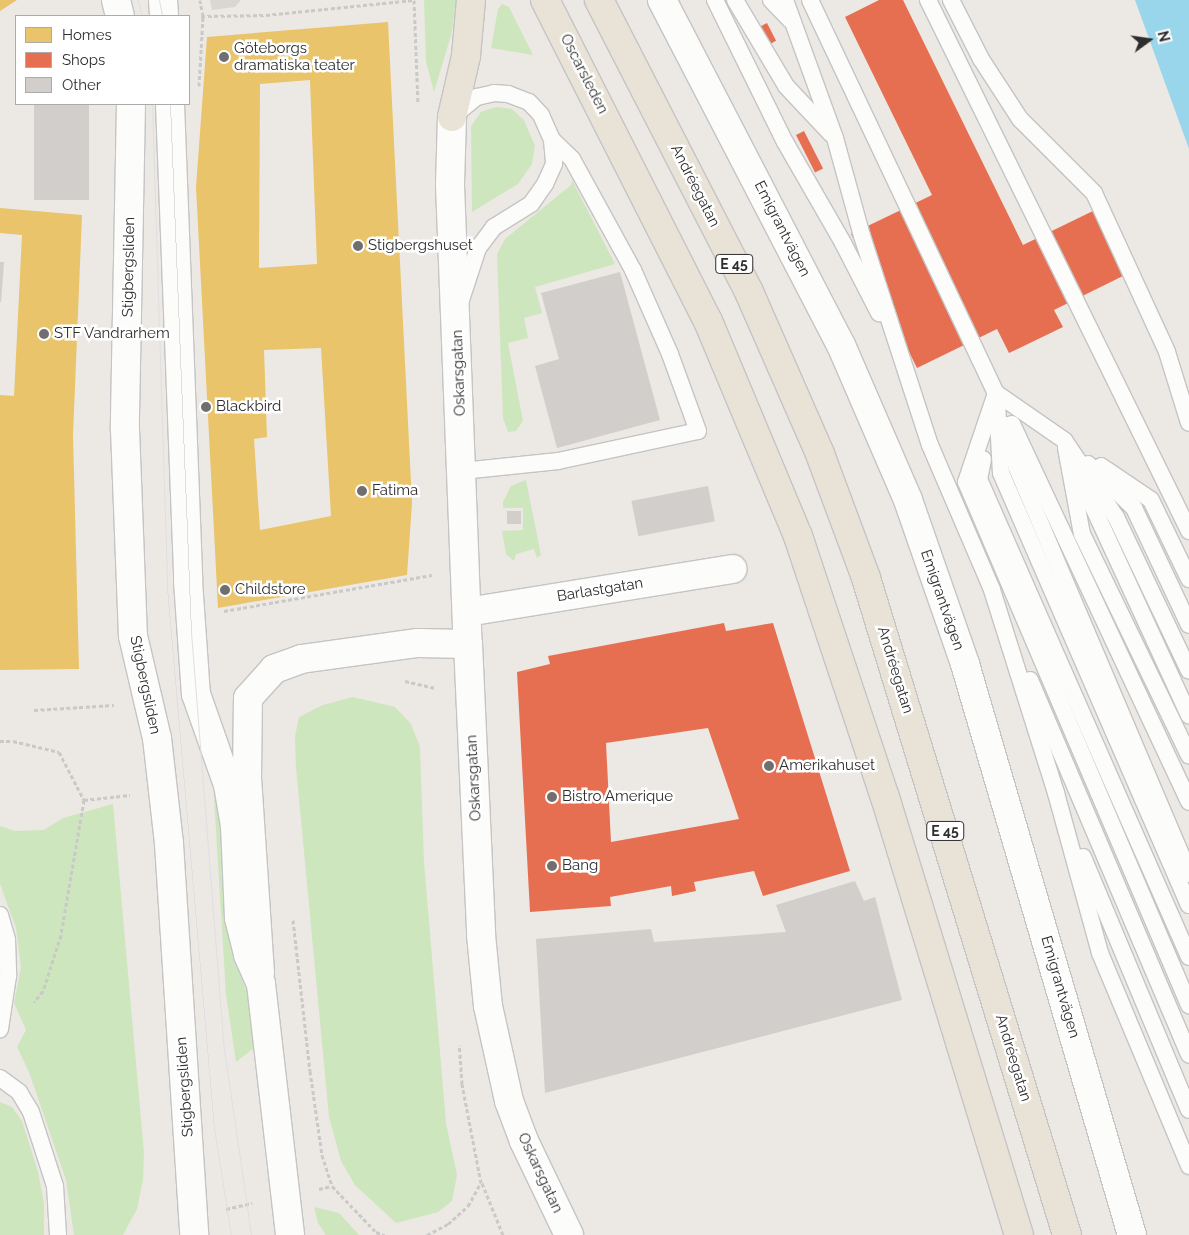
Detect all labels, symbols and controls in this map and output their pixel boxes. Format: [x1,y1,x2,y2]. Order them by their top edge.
legend [15,15,190,105]
north arrow [1124,15,1174,65]
text: Homes [62,26,112,44]
text: N [1154,29,1173,43]
street label: Oscarsleden [556,31,612,117]
place label: Göteborgs dramatiska teater [234,39,355,74]
text: Shops [62,51,105,69]
marker: Göteborgs dramatiska teater [218,51,230,63]
text: Other [62,76,101,94]
street label: Andréegatan [667,142,723,230]
street label: Emigrantvägen [750,178,814,280]
street label: Stigbergsliden [119,217,139,317]
place label: Stigbergshuset [368,237,473,255]
marker: Stigbergshuset [352,240,364,252]
road number: E 45 [714,252,754,276]
place label: STF Vandrarhem [54,325,171,343]
marker: STF Vandrarhem [38,328,50,340]
street label: Oskarsgatan [448,329,470,417]
place label: Blackbird [216,398,281,416]
marker: Blackbird [200,401,212,413]
place label: Fatima [372,482,418,500]
marker: Fatima [356,485,368,497]
street label: Emigrantvägen [916,547,968,653]
street label: Barlastgatan [556,574,644,606]
place label: Childstore [235,581,306,599]
marker: Childstore [219,584,231,596]
street label: Andréegatan [873,624,917,716]
street label: Stigbergsliden [126,634,164,736]
street label: Oskarsgatan [463,734,485,822]
place label: Amerikahuset [779,757,875,775]
marker: Amerikahuset [763,760,775,772]
place label: Bistro Amerique [562,788,674,806]
marker: Bistro Amerique [546,791,558,803]
road number: E 45 [925,819,965,842]
place label: Bang [562,857,598,875]
marker: Bang [546,860,558,872]
street label: Emigrantvägen [1037,934,1083,1040]
street label: Andréegatan [991,1012,1035,1104]
street label: Stigbergsliden [173,1036,197,1138]
street label: Oskarsgatan [514,1130,566,1216]

